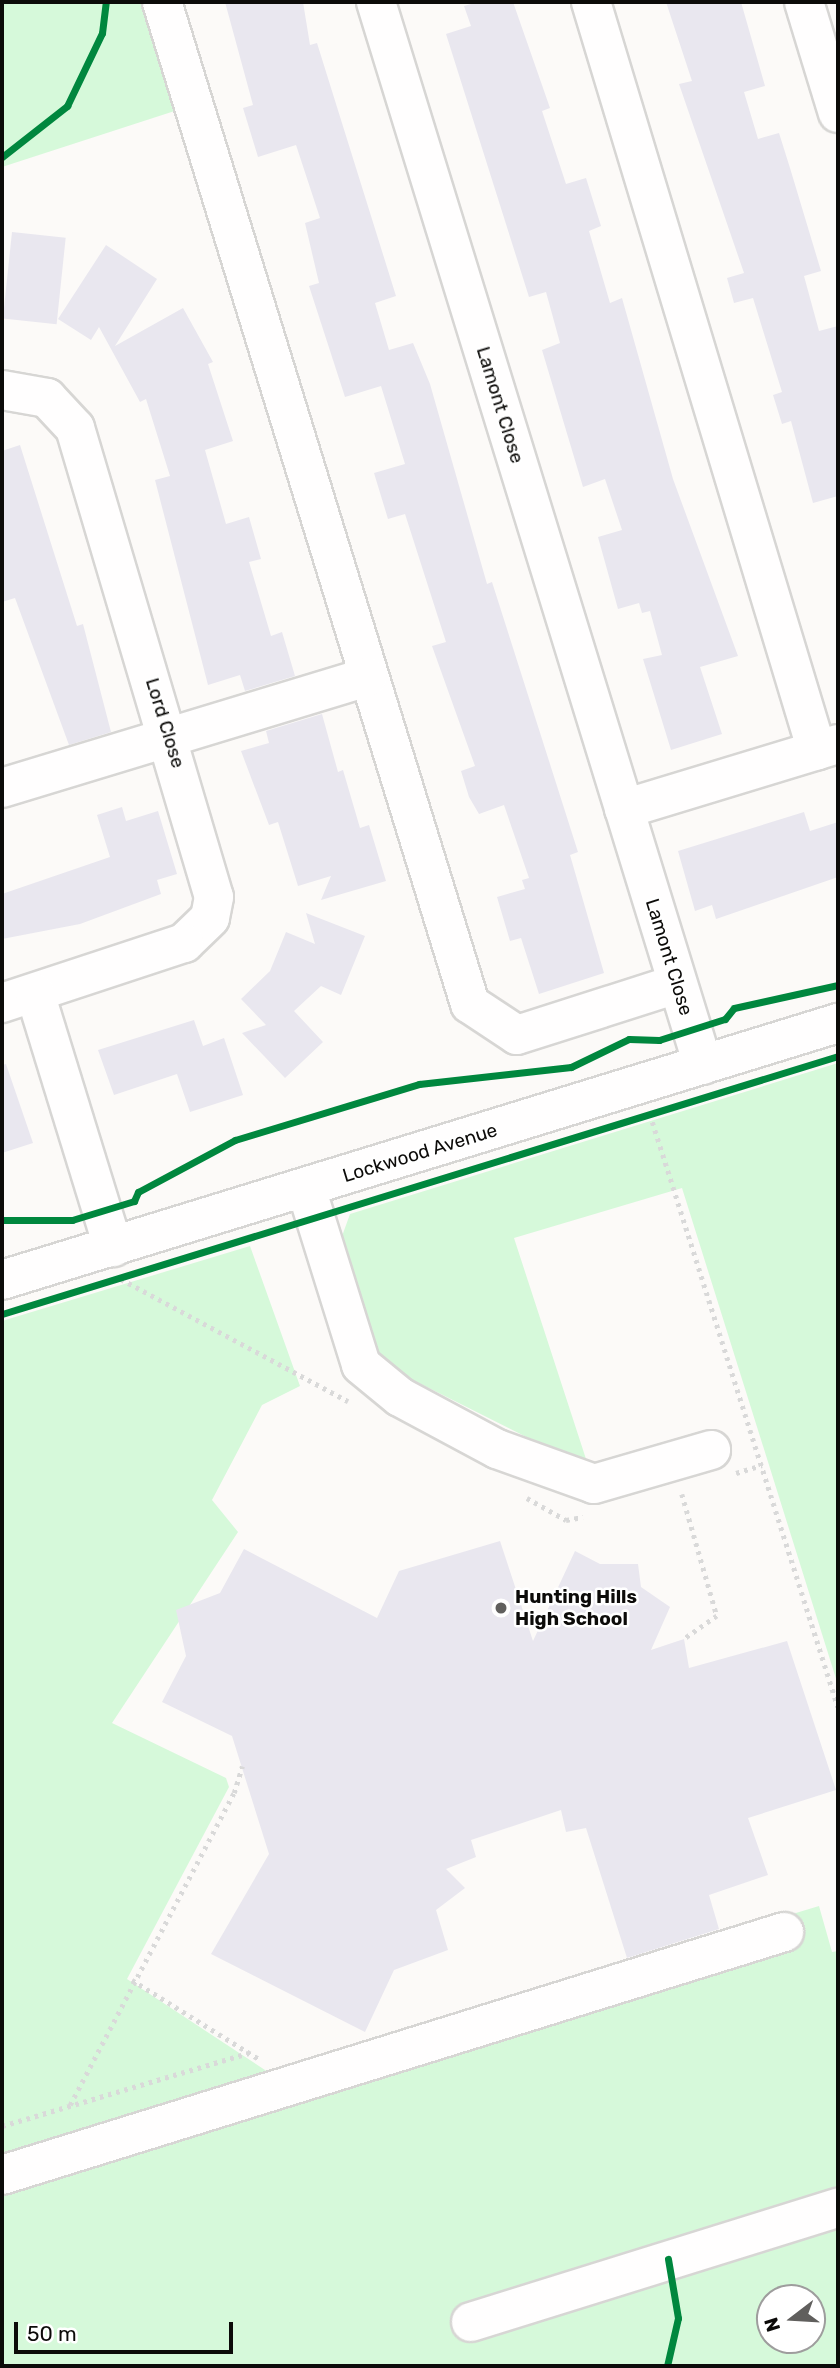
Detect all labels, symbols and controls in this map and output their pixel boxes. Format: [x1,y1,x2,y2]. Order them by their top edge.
street label: Lamont Close [471,344,529,466]
street label: Lord Close [141,675,189,771]
street label: Lamont Close [640,896,698,1018]
street label: Lockwood Avenue [340,1119,500,1187]
place label: Hunting Hills High School [515,1586,637,1630]
marker: Hunting Hills High School [493,1600,509,1616]
north arrow [756,2284,826,2354]
scale bar [18,2308,236,2352]
text: N [759,2315,785,2335]
text: 50 m [27,2321,77,2346]

